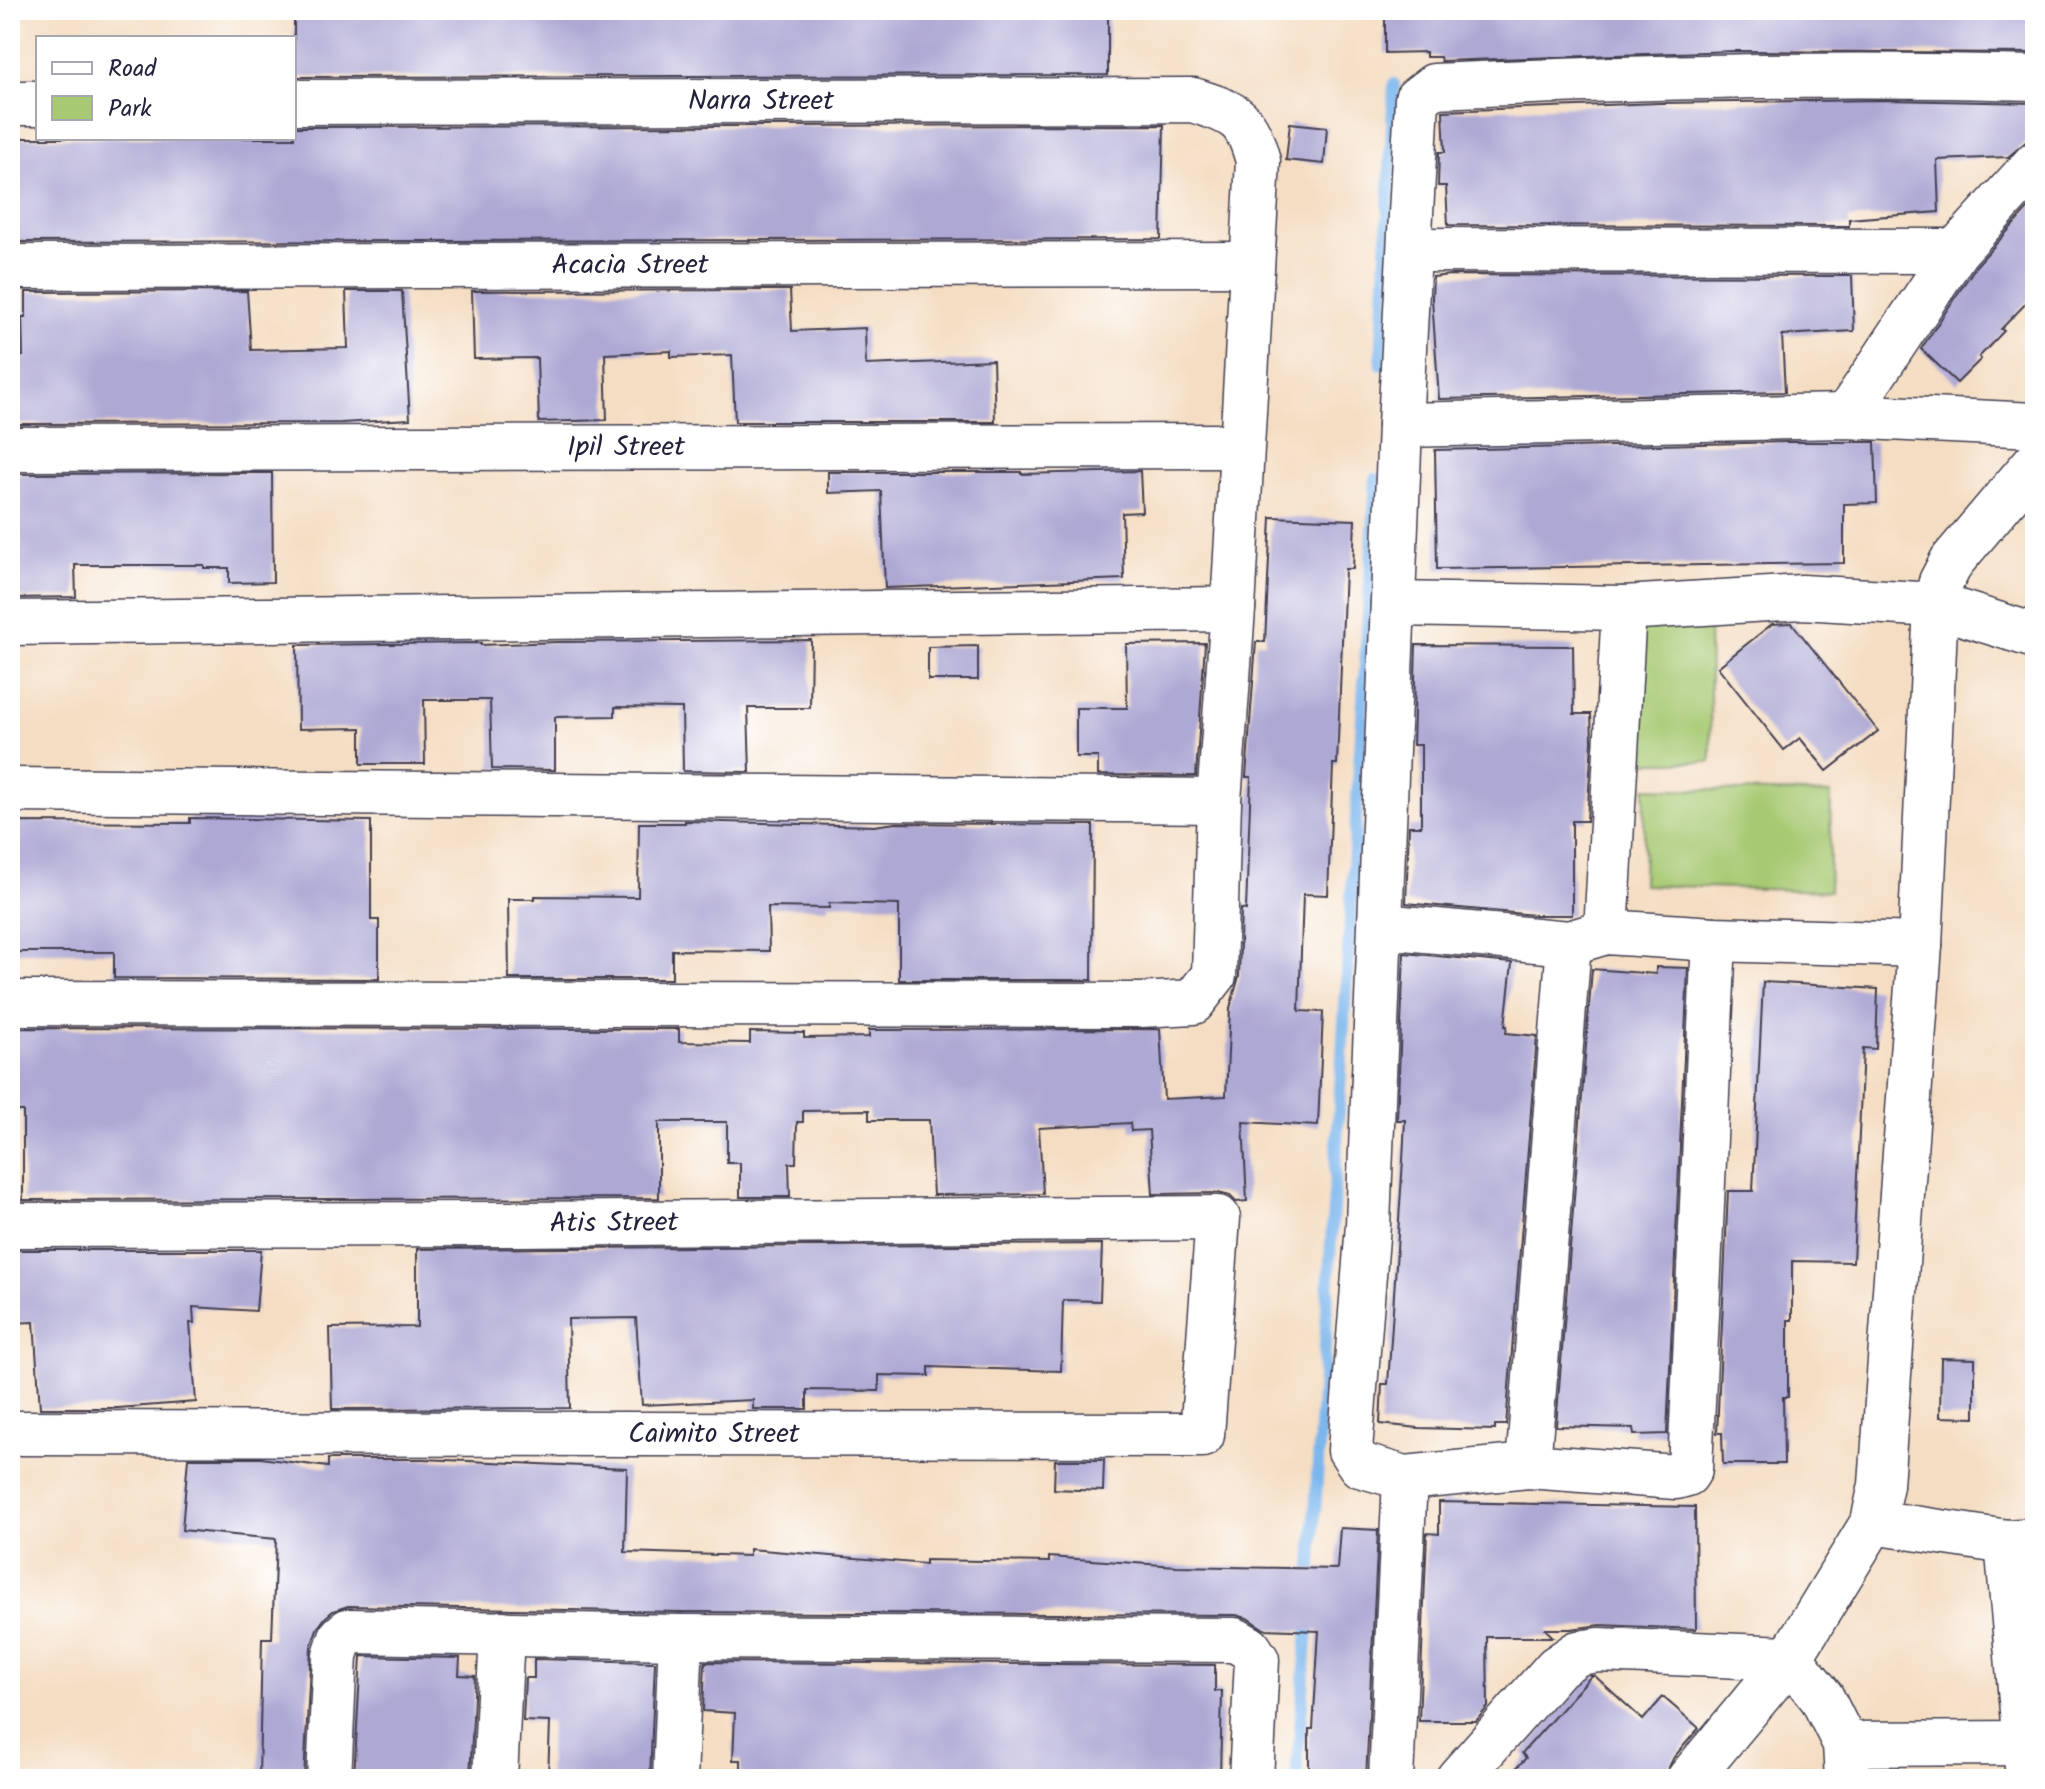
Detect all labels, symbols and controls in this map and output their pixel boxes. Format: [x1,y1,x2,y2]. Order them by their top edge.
legend [36,36,296,140]
text: Road [108,50,157,89]
street label: Narra Street [688,79,835,124]
text: Park [108,90,152,129]
street label: Acacia Street [551,243,710,288]
street label: Ipil Street [567,425,686,470]
street label: Atis Street [549,1200,680,1246]
street label: Caimito Street [628,1412,801,1457]

